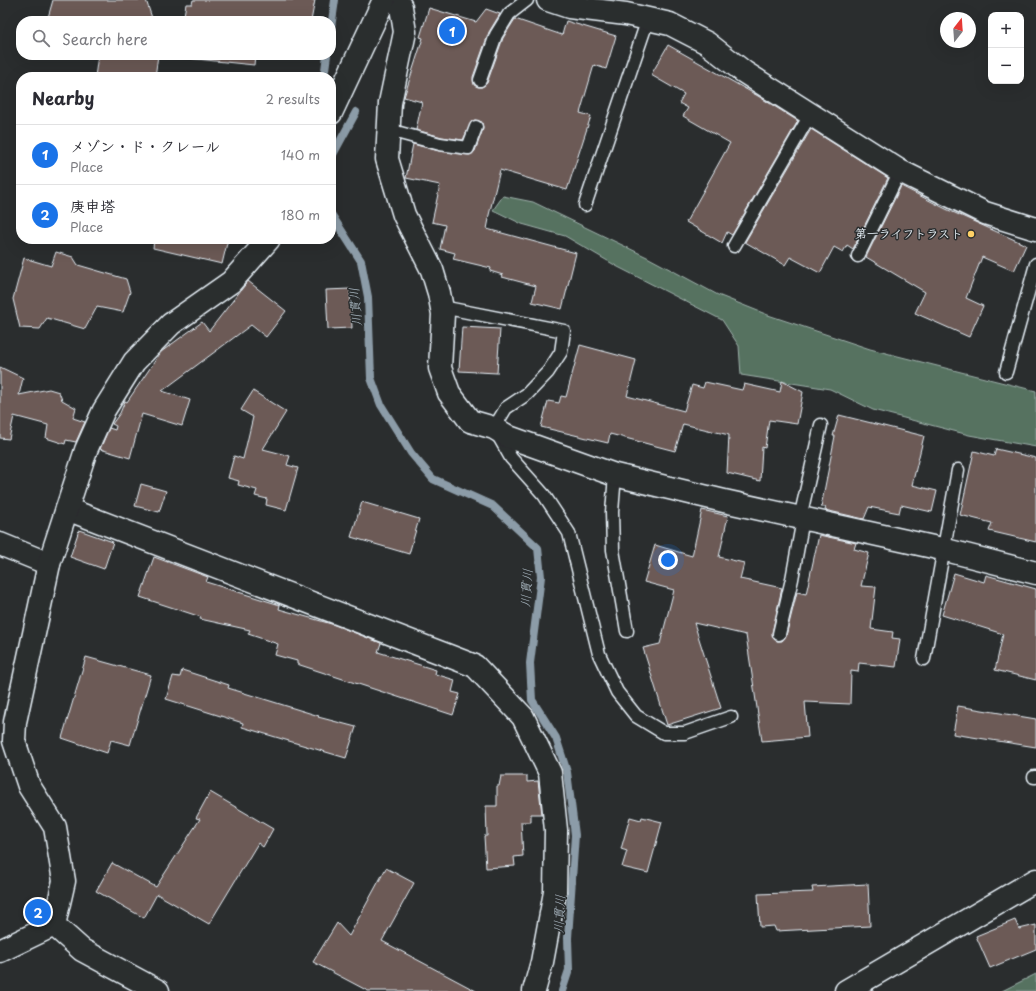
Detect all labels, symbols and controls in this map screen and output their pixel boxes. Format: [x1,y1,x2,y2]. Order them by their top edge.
north arrow [940,12,976,48]
map controls [988,12,1024,84]
button: + [988,12,1024,48]
search box [16,16,336,60]
pin: 1 [439,16,465,46]
icon: search [30,27,52,49]
text: Search here [62,27,148,50]
button: − [988,48,1024,84]
text: Nearby [32,85,94,111]
text: 2 results [266,89,320,108]
text: メゾン・ド・クレール [70,134,220,157]
text: 1 [42,145,48,164]
text: 140 m [281,145,320,164]
text: Place [70,157,103,176]
text: 庚申塔 [70,194,115,217]
text: 2 [40,205,50,224]
text: 180 m [281,205,320,224]
text: Place [70,217,103,236]
place label: 第一ライフトラスト [855,224,963,242]
marker: 第一ライフトラスト [966,229,976,239]
water label: 川貫川 [343,287,366,327]
your location [658,550,678,570]
water label: 川貫川 [515,568,536,608]
water label: 川貫川 [548,894,569,934]
pin: 2 [25,897,51,927]

